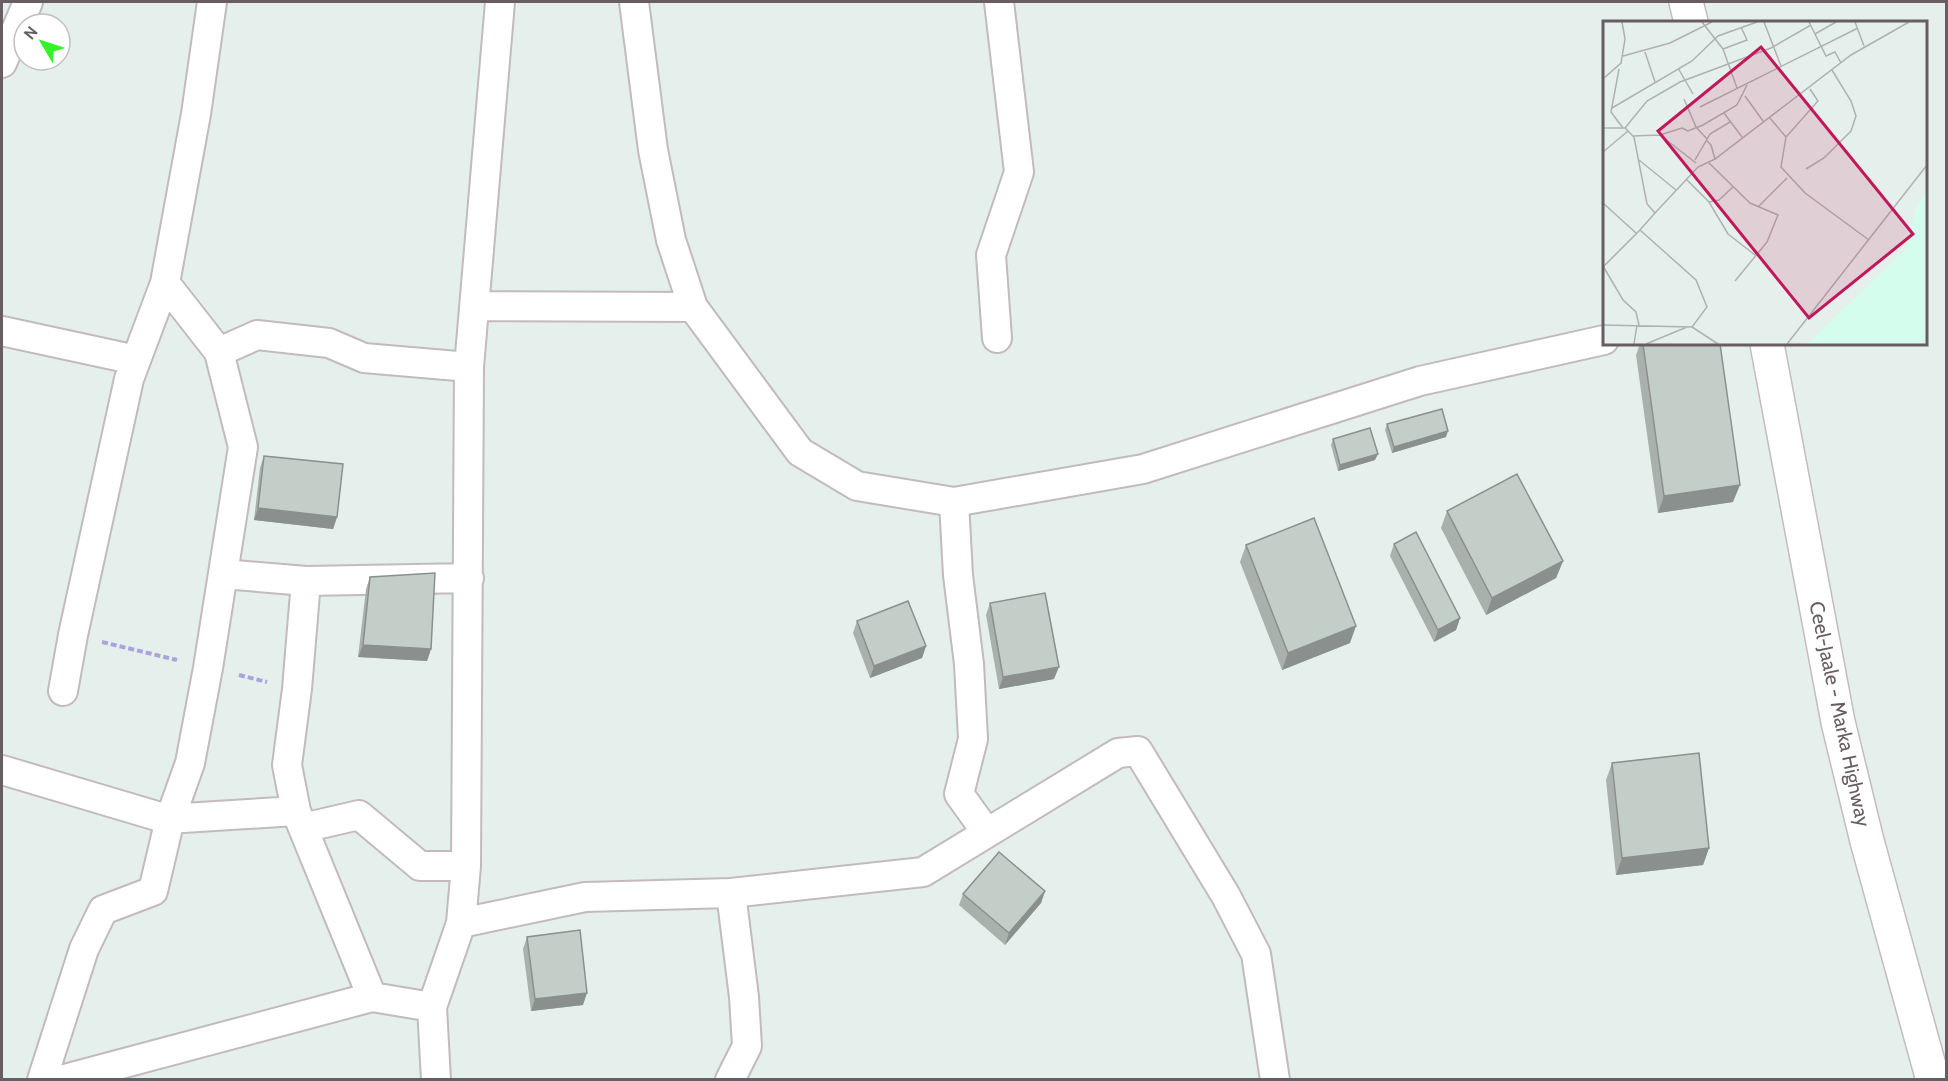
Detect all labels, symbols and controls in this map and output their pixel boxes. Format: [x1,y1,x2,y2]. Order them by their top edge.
north arrow [12,12,72,72]
inset map [1603,21,1927,345]
text: N [20,23,42,43]
street label: Ceel-Jaale - Marka Highway [1804,599,1876,829]

